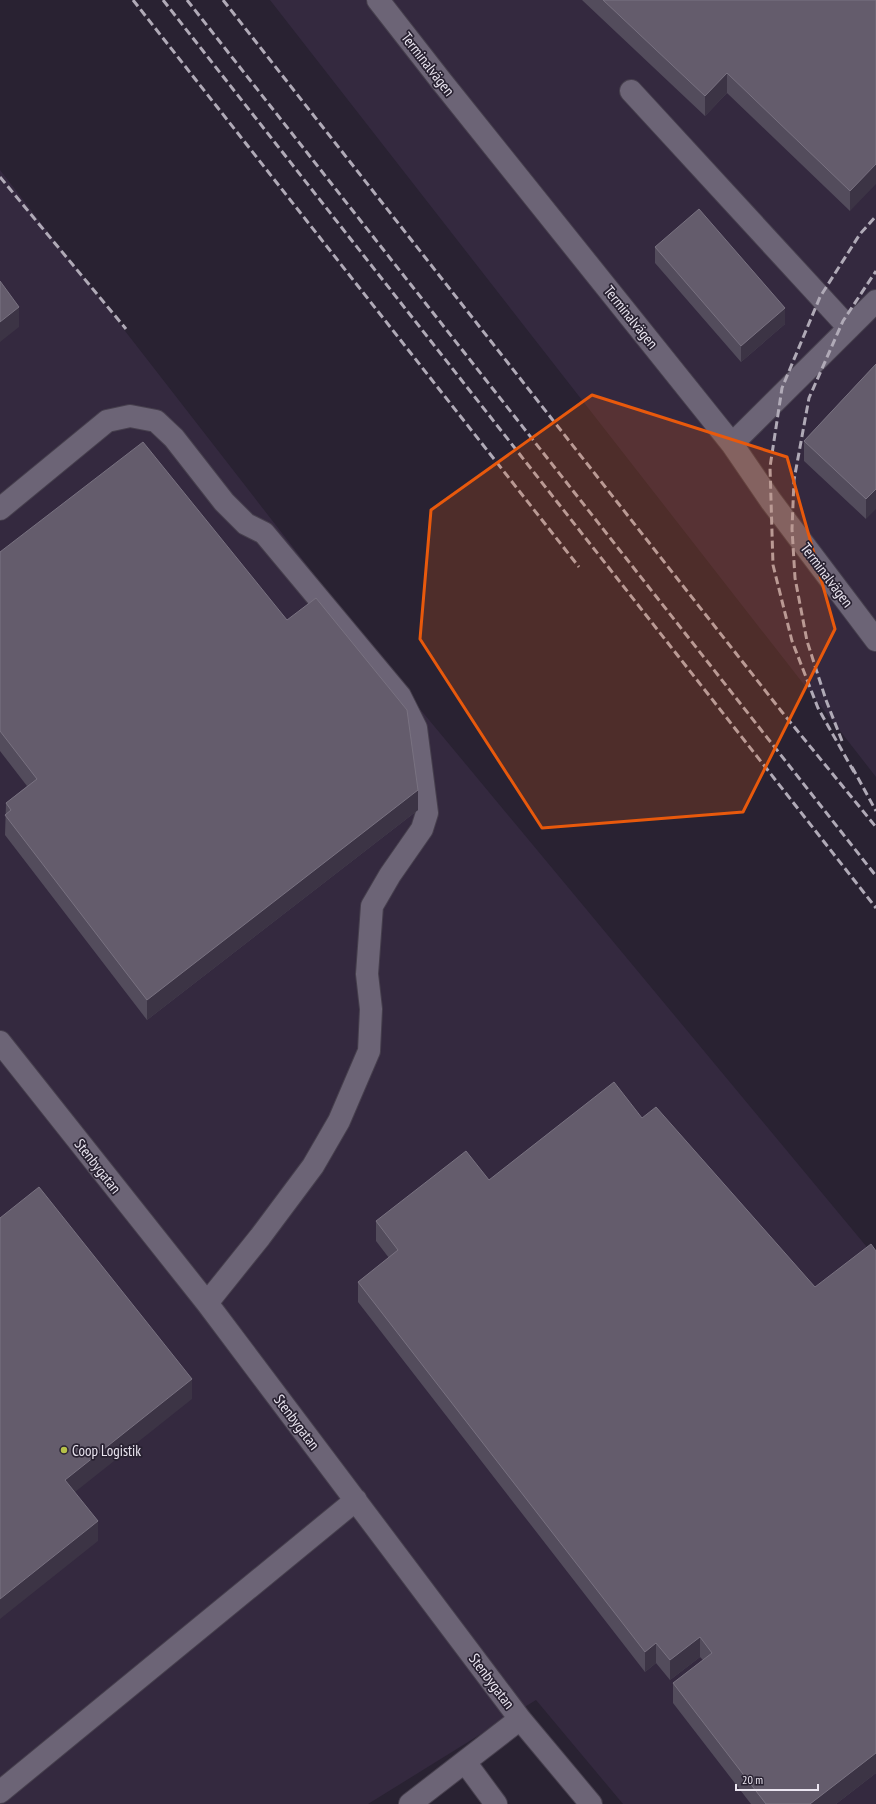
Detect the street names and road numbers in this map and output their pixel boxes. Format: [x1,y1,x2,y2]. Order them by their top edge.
street label: Terminalvägen [397,28,459,100]
street label: Terminalvägen [600,282,662,352]
street label: Terminalvägen [797,539,857,611]
street label: Stenbygatan [71,1135,125,1197]
street label: Stenbygatan [270,1391,324,1453]
street label: Stenbygatan [465,1650,519,1712]

